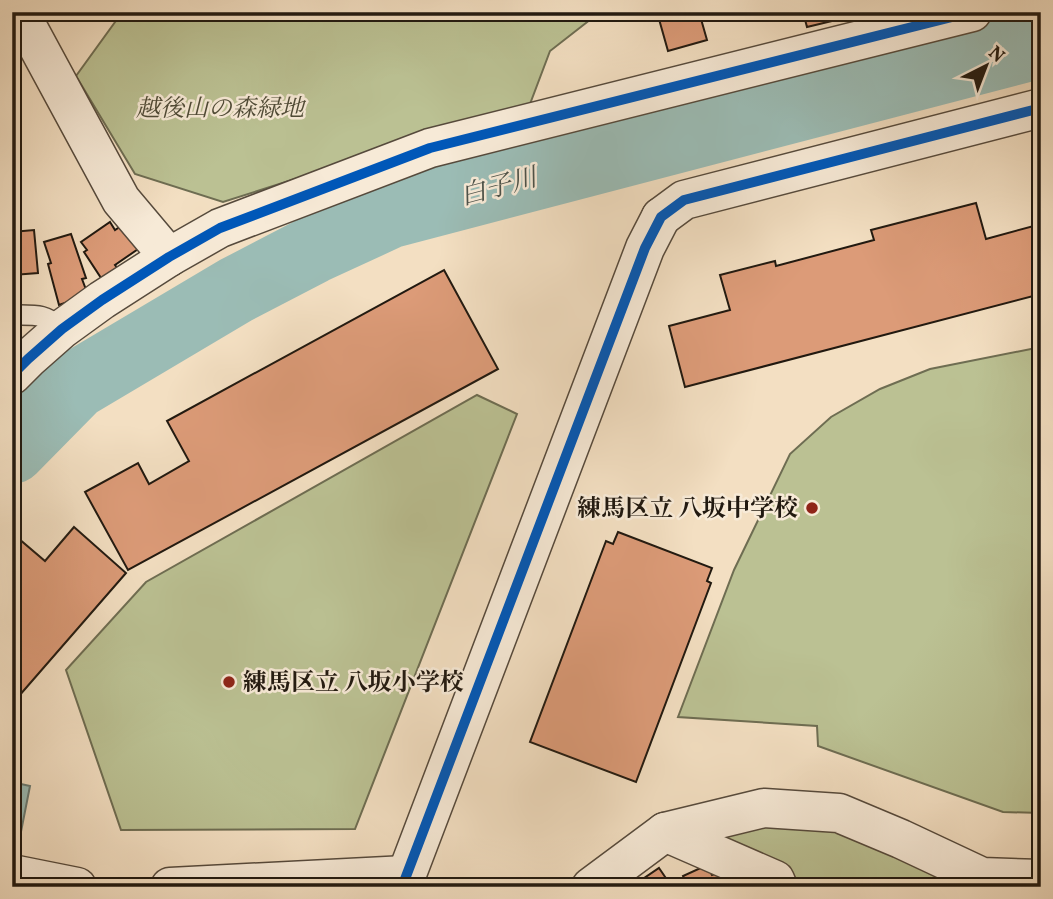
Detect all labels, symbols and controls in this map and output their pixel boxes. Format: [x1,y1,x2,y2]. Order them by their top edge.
north arrow [951,32,1021,102]
text: N [982,41,1010,69]
park label: 越後山の森緑地 [136,93,307,127]
water label: 白子川 [456,160,544,215]
place label: 練馬区立 八坂中学校 [577,493,798,527]
marker: 練馬区立 八坂中学校 [804,500,820,516]
place label: 練馬区立 八坂小学校 [243,667,464,701]
marker: 練馬区立 八坂小学校 [221,674,237,690]

